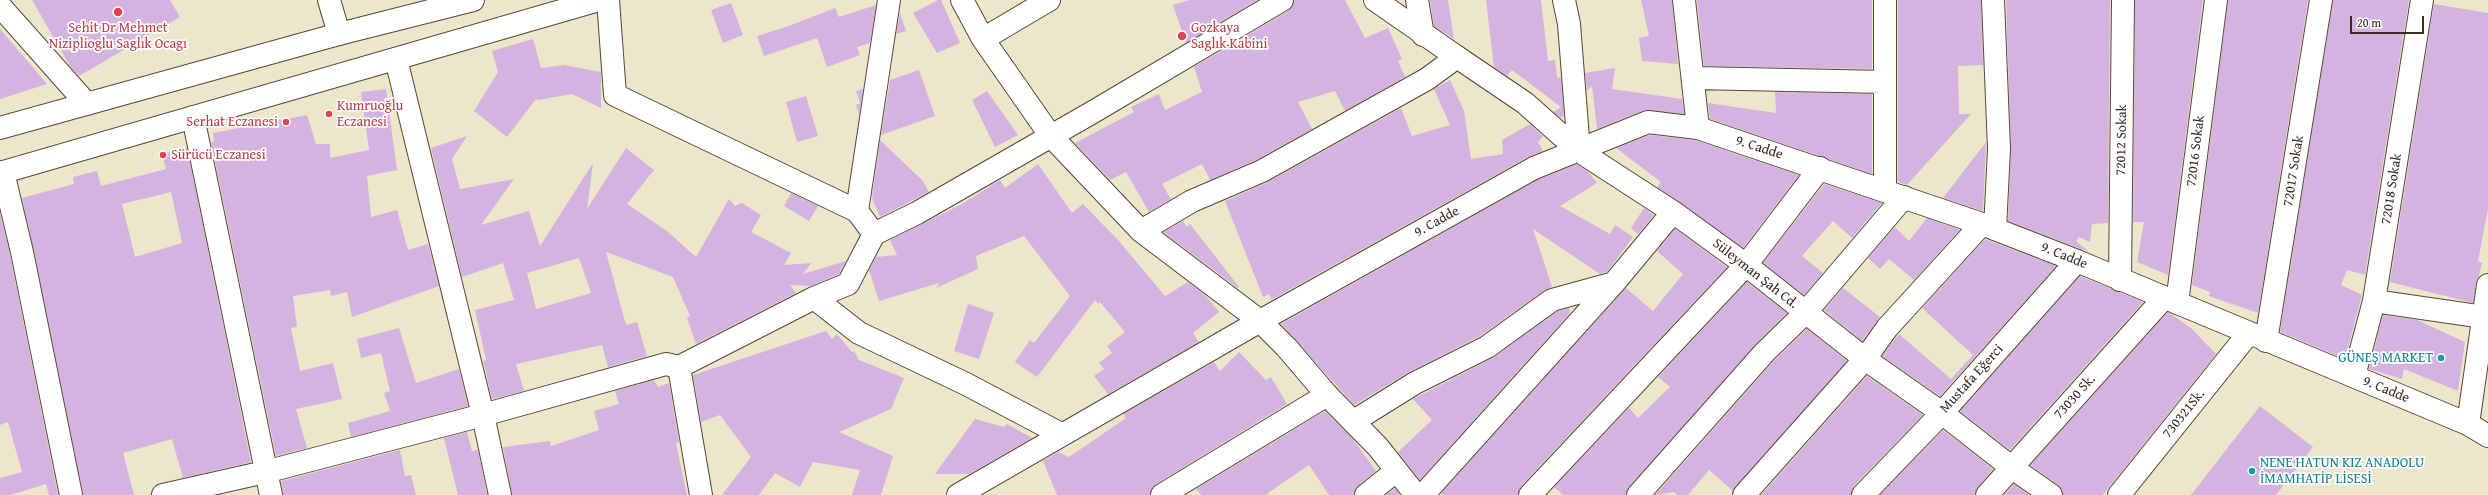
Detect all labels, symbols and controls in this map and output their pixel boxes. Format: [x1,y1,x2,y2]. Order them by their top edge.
marker: Sehit Dr Mehmet Niziplioglu Saglık Ocagı [112,6,124,18]
scale bar [2352,8,2426,34]
text: 20 m [2357,14,2381,31]
place label: Sehit Dr Mehmet Niziplioglu Saglık Ocagı [49,20,187,52]
place label: Gozkaya Saglık Kabini [1191,20,1267,52]
marker: Gozkaya Saglık Kabini [1176,30,1188,42]
place label: Kumruoğlu Eczanesi [337,98,403,130]
street label: 72012 Sokak [2113,104,2131,176]
marker: Kumruoğlu Eczanesi [324,109,334,119]
place label: Serhat Eczanesi [186,114,278,130]
street label: 72016 Sokak [2183,114,2209,188]
marker: Serhat Eczanesi [281,117,291,127]
street label: 9. Cadde [1733,132,1785,164]
street label: 72017 Sokak [2280,134,2308,208]
place label: Sürücü Eczanesi [171,147,266,163]
marker: Sürücü Eczanesi [158,150,168,160]
street label: 72018 Sokak [2378,152,2406,226]
street label: 9. Cadde [1412,203,1462,241]
street label: Süleyman Şah Cd. [1709,235,1801,313]
street label: 9. Cadde [2038,239,2090,273]
street label: Mustafa Eğerci [1937,341,2007,417]
place label: GÜNEŞ MARKET [2338,350,2433,366]
marker: GÜNEŞ MARKET [2436,353,2446,363]
street label: 73030 Sk. [2051,371,2099,423]
street label: 9. Cadde [2360,373,2412,407]
street label: 730321Sk. [2159,386,2209,442]
place label: NENE HATUN KIZ ANADOLU İMAMHATİP LİSESİ [2260,455,2424,488]
marker: NENE HATUN KIZ ANADOLU İMAMHATİP LİSESİ [2247,466,2257,476]

